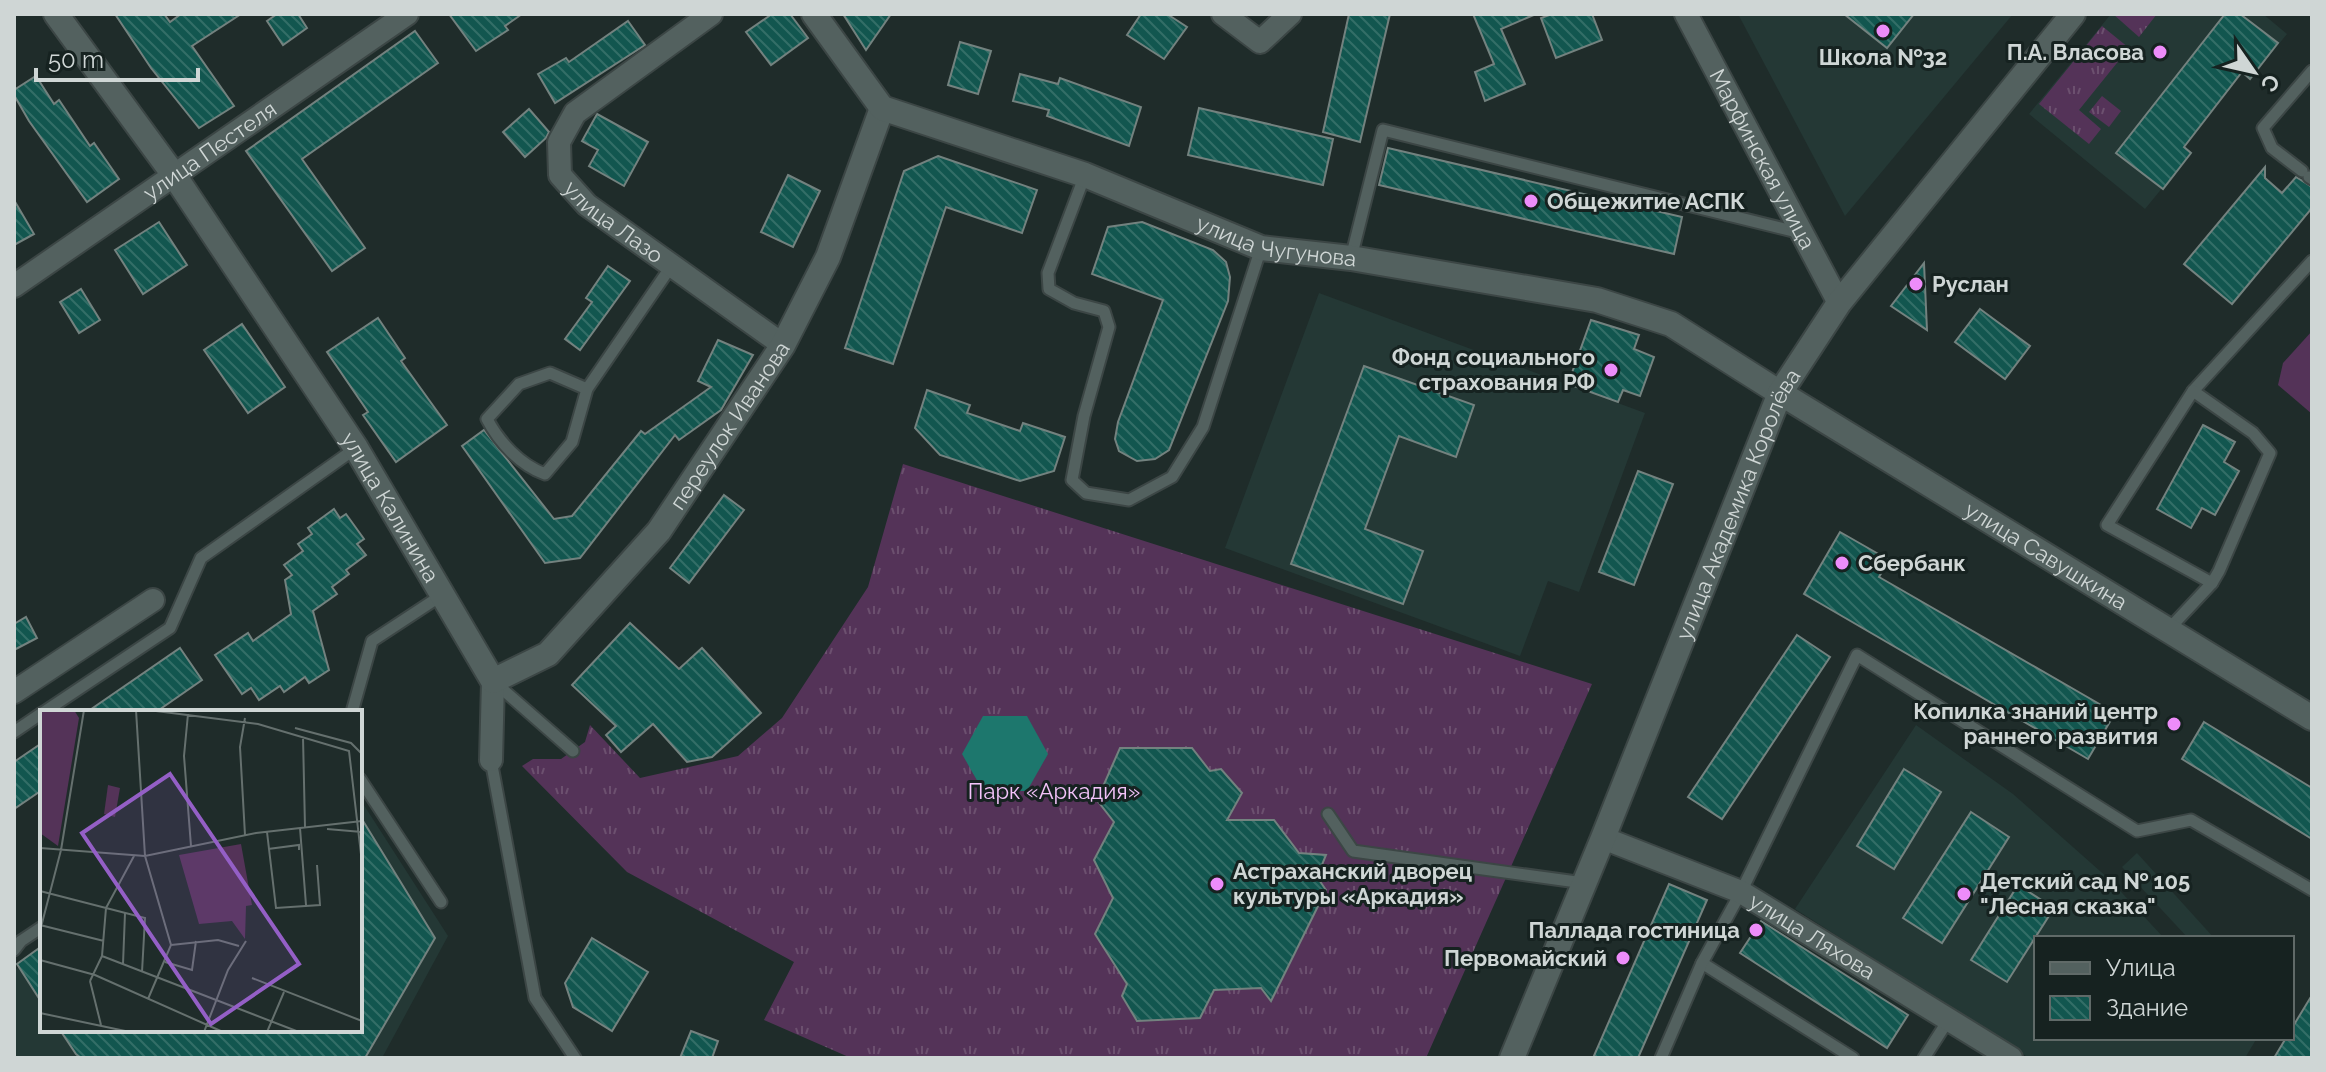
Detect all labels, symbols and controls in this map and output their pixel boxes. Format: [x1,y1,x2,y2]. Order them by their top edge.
marker: Школа №32 [1874,22,1892,40]
scale bar [36,32,198,82]
north arrow [2214,32,2294,112]
place label: П.А. Власова [2007,39,2144,65]
marker: П.А. Власова [2151,43,2169,61]
place label: Школа №32 [1819,44,1947,70]
text: 50 m [48,45,104,74]
street label: Марфинская улица [1704,64,1821,254]
text: С [2256,70,2286,97]
street label: улица Пестеля [138,95,281,206]
street label: улица Лазо [558,175,668,268]
place label: Общежитие АСПК [1547,188,1745,214]
marker: Общежитие АСПК [1522,192,1540,210]
street label: улица Чугунова [1193,210,1358,272]
place label: Руслан [1932,271,2009,297]
marker: Руслан [1907,275,1925,293]
street label: переулок Иванова [664,336,795,514]
place label: Фонд социального страхования РФ [1392,344,1595,395]
marker: Фонд социального страхования РФ [1602,361,1620,379]
street label: улица Академика Королёва [1670,364,1805,644]
street label: улица Калинина [336,427,445,587]
street label: улица Савушкина [1960,496,2132,615]
place label: Сбербанк [1858,550,1966,576]
marker: Сбербанк [1833,554,1851,572]
place label: Копилка знаний центр раннего развития [1913,698,2158,749]
inset map [40,710,362,1032]
marker: Копилка знаний центр раннего развития [2165,715,2183,733]
park label: Парк «Аркадия» [968,778,1140,804]
place label: Астраханский дворец культуры «Аркадия» [1233,858,1472,909]
place label: Детский сад № 105 "Лесная сказка" [1980,868,2190,919]
marker: Астраханский дворец культуры «Аркадия» [1208,875,1226,893]
marker: Детский сад № 105 "Лесная сказка" [1955,885,1973,903]
street label: улица Ляхова [1745,887,1880,984]
place label: Паллада гостиница [1528,917,1740,943]
marker: Паллада гостиница [1747,921,1765,939]
legend [2034,936,2294,1040]
place label: Первомайский [1444,945,1607,971]
marker: Первомайский [1614,949,1632,967]
text: Улица [2106,953,2176,982]
text: Здание [2106,993,2188,1022]

